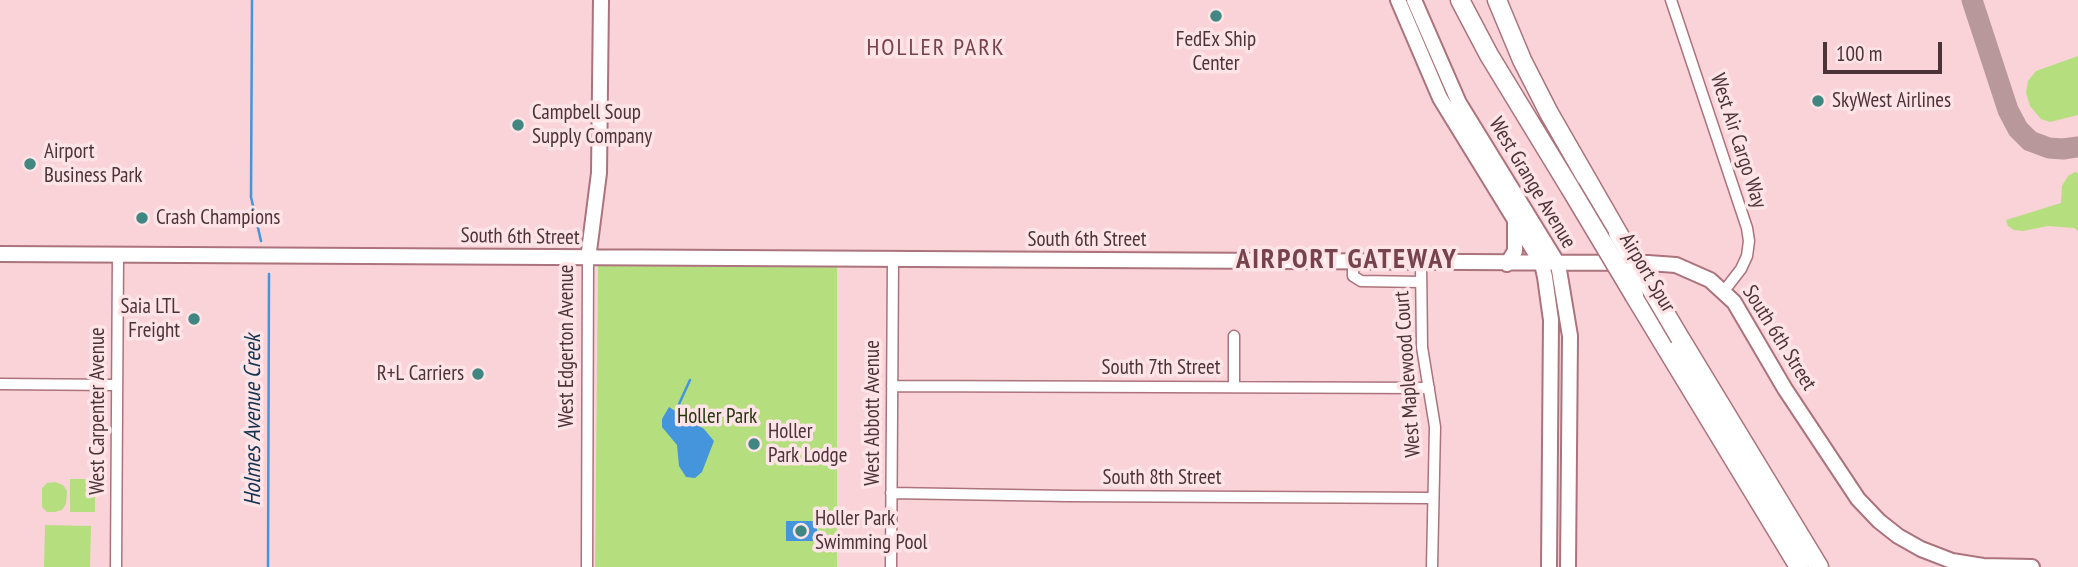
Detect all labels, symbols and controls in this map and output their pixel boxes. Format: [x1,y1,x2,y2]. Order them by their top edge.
marker: FedEx Ship Center [1208,8,1224,24]
place label: FedEx Ship Center [1176,27,1256,77]
scale bar [1826,28,1945,72]
district label: HOLLER PARK [868,34,1004,62]
text: 100 m [1836,40,1882,67]
street label: West Air Cargo Way [1704,71,1772,211]
place label: SkyWest Airlines [1832,88,1951,114]
marker: SkyWest Airlines [1810,93,1826,109]
place label: Campbell Soup Supply Company [532,100,652,150]
street label: West Grange Avenue [1483,113,1581,253]
marker: Campbell Soup Supply Company [510,117,526,133]
place label: Airport Business Park [44,139,142,189]
marker: Airport Business Park [22,156,38,172]
place label: Crash Champions [156,205,280,231]
marker: Crash Champions [134,210,150,226]
street label: South 6th Street [460,223,580,251]
street label: South 6th Street [1027,227,1147,253]
street label: Airport Spur [1614,229,1680,317]
district label: AIRPORT GATEWAY [1238,243,1456,277]
street label: West Edgerton Avenue [554,265,580,427]
street label: South 6th Street [1737,281,1821,395]
street label: West Maplewood Court [1390,290,1426,458]
place label: Saia LTL Freight [120,294,180,344]
marker: Saia LTL Freight [186,311,202,327]
street label: West Carpenter Avenue [85,327,111,495]
water label: Holmes Avenue Creek [239,334,267,506]
street label: West Abbott Avenue [860,340,886,486]
street label: South 7th Street [1102,355,1220,381]
place label: R+L Carriers [377,361,464,387]
marker: R+L Carriers [470,366,486,382]
park label: Holler Park [677,404,757,430]
place label: Holler Park Lodge [768,419,847,469]
marker: Holler Park Lodge [746,436,762,452]
street label: South 8th Street [1102,465,1222,491]
place label: Holler Park Swimming Pool [815,506,927,556]
marker: Holler Park Swimming Pool [793,523,809,539]

